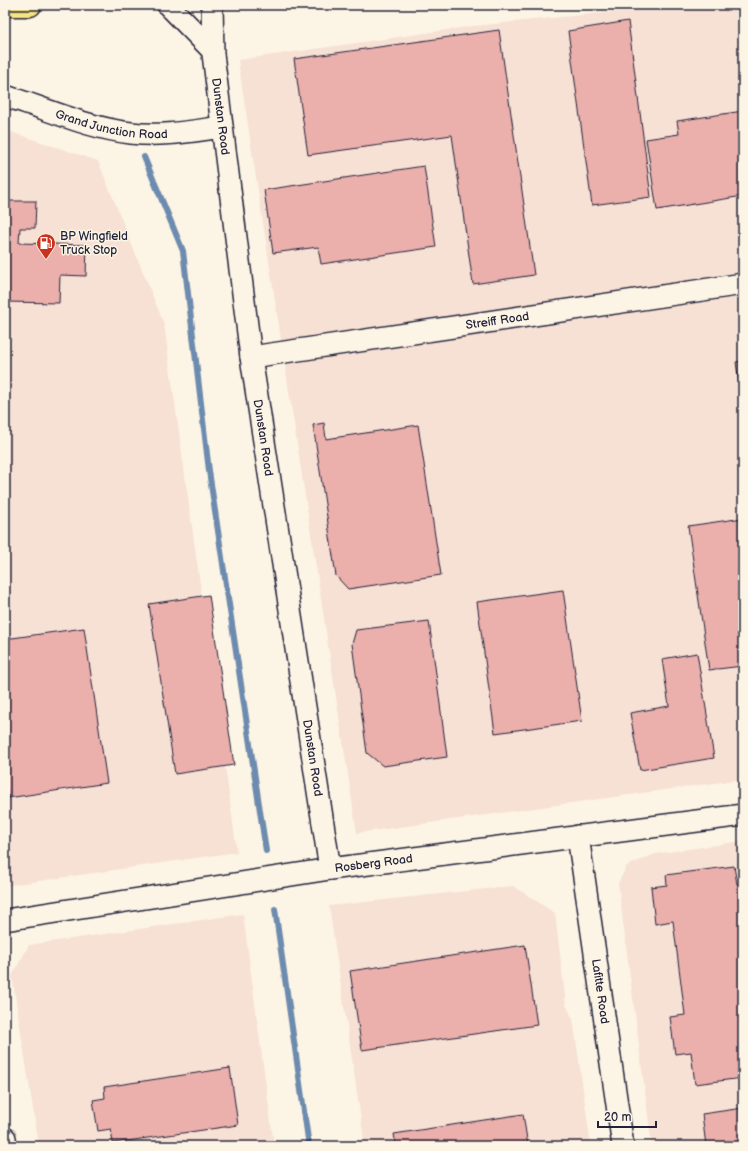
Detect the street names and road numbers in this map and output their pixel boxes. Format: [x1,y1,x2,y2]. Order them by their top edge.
street label: Dunstan Road [208,77,233,156]
street label: Grand Junction Road [53,107,168,142]
street label: Streiff Road [465,309,530,333]
street label: Dunstan Road [250,398,276,477]
street label: Dunstan Road [299,719,326,797]
street label: Rosberg Road [334,851,414,876]
street label: Lafitte Road [588,958,612,1025]

